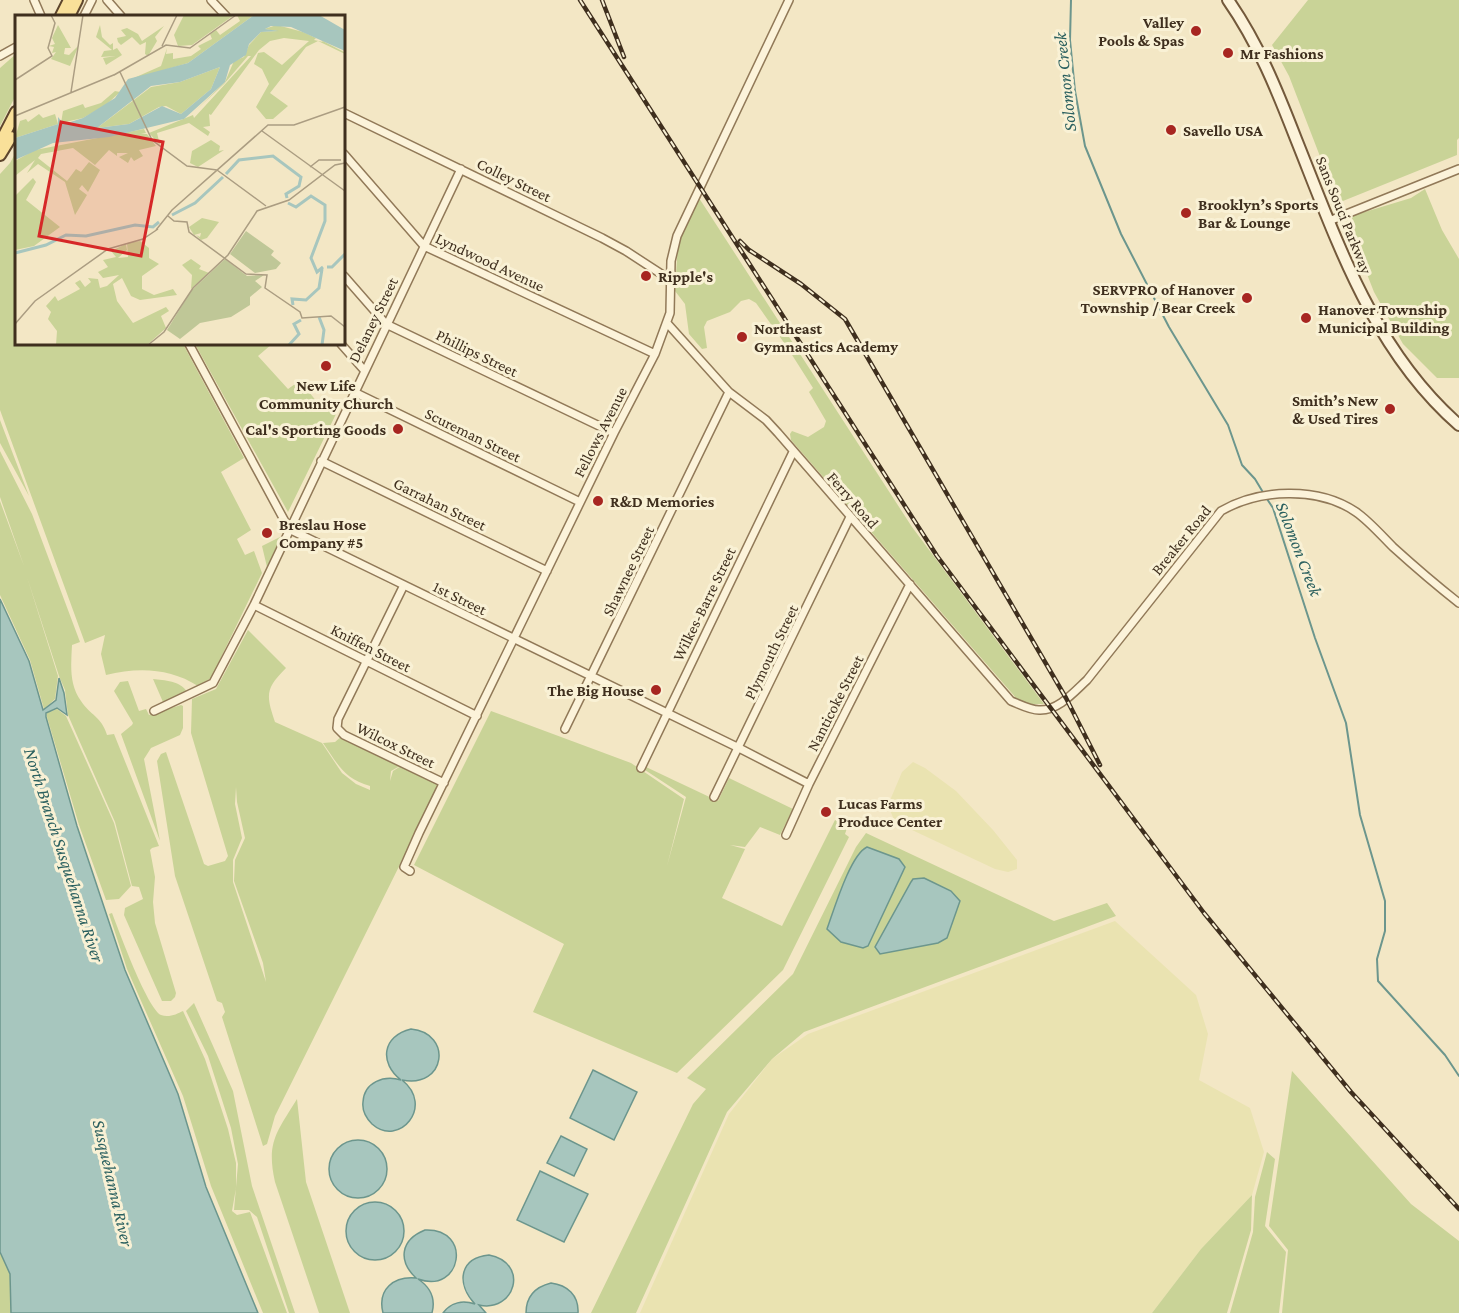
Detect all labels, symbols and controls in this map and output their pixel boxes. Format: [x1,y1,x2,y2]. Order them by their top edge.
place label: Valley Pools & Spas [1098,14,1184,49]
inset map [15,15,345,345]
marker: Valley Pools & Spas [1189,24,1203,38]
water label: Solomon Creek [1050,30,1080,133]
place label: Mr Fashions [1240,45,1324,62]
marker: Mr Fashions [1221,46,1235,60]
place label: Savello USA [1183,122,1263,139]
marker: Savello USA [1164,123,1178,137]
street label: Sans Souci Parkway [1312,154,1376,277]
street label: Colley Street [474,155,555,207]
place label: Brooklyn’s Sports Bar & Lounge [1198,196,1319,231]
marker: Brooklyn’s Sports Bar & Lounge [1179,206,1193,220]
street label: Lyndwood Avenue [432,229,547,296]
place label: Ripple's [658,268,714,285]
marker: Ripple's [639,269,653,283]
street label: Delaney Street [345,274,402,366]
place label: SERVPRO of Hanover Township / Bear Creek [1081,281,1236,316]
marker: SERVPRO of Hanover Township / Bear Creek [1240,291,1254,305]
place label: Hanover Township Municipal Building [1318,301,1449,336]
marker: Hanover Township Municipal Building [1299,311,1313,325]
place label: Northeast Gymnastics Academy [754,320,898,355]
street label: Phillips Street [433,326,521,381]
marker: Northeast Gymnastics Academy [735,330,749,344]
marker: New Life Community Church [319,359,333,373]
place label: New Life Community Church [259,377,393,412]
street label: Fellows Avenue [570,384,630,480]
place label: Smith’s New & Used Tires [1292,392,1378,427]
marker: Smith’s New & Used Tires [1383,402,1397,416]
street label: Scureman Street [422,404,524,466]
place label: Cal's Sporting Goods [245,421,386,438]
marker: Cal's Sporting Goods [391,422,405,436]
street label: Ferry Road [823,468,882,533]
street label: Garrahan Street [391,474,490,534]
place label: R&D Memories [610,493,715,510]
marker: R&D Memories [591,494,605,508]
water label: Solomon Creek [1272,499,1327,600]
street label: Breaker Road [1148,501,1214,578]
place label: Breslau Hose Company #5 [279,516,367,551]
street label: Shawnee Street [599,522,658,619]
marker: Breslau Hose Company #5 [260,526,274,540]
street label: Wilkes-Barre Street [669,544,739,664]
street label: 1st Street [430,578,490,619]
street label: Plymouth Street [741,601,802,703]
street label: Kniffen Street [328,621,414,676]
street label: Nanticoke Street [803,652,867,754]
place label: The Big House [547,682,645,699]
marker: The Big House [649,683,663,697]
street label: Wilcox Street [354,719,439,772]
water label: North Branch Susquehanna River [20,745,108,965]
place label: Lucas Farms Produce Center [838,795,943,830]
marker: Lucas Farms Produce Center [819,805,833,819]
water label: Susquehanna River [89,1118,137,1249]

